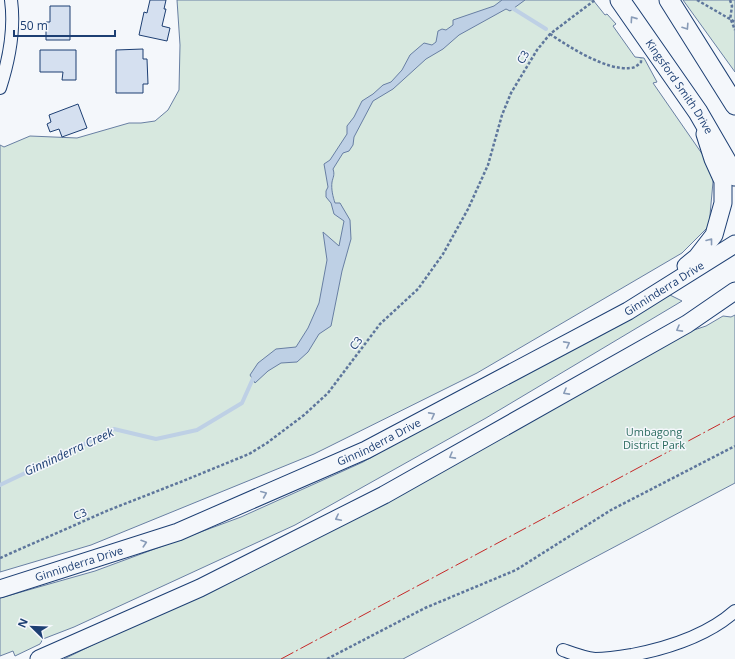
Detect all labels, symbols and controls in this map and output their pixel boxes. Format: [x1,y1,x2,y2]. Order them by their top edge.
scale bar [14,12,115,38]
one-way arrow [630,16,638,23]
text: 50 m [20,17,48,34]
one-way arrow [681,23,689,30]
street label: Kingsford Smith Drive [642,36,717,136]
street label: C3 [513,47,532,66]
one-way arrow [705,238,712,245]
street label: Ginninderra Drive [621,257,707,319]
one-way arrow [676,324,683,331]
street label: C3 [346,333,366,353]
one-way arrow [562,341,570,348]
one-way arrow [563,388,570,395]
one-way arrow [428,412,435,420]
street label: Ginninderra Drive [335,414,423,469]
water label: Ginninderra Creek [21,423,117,480]
park label: Umbagong District Park [623,424,685,452]
one-way arrow [449,451,456,459]
one-way arrow [260,491,268,499]
street label: C3 [71,504,89,523]
one-way arrow [335,513,342,521]
one-way arrow [140,539,147,548]
street label: Ginninderra Drive [33,542,125,584]
north arrow [12,607,52,647]
text: N [14,616,31,630]

